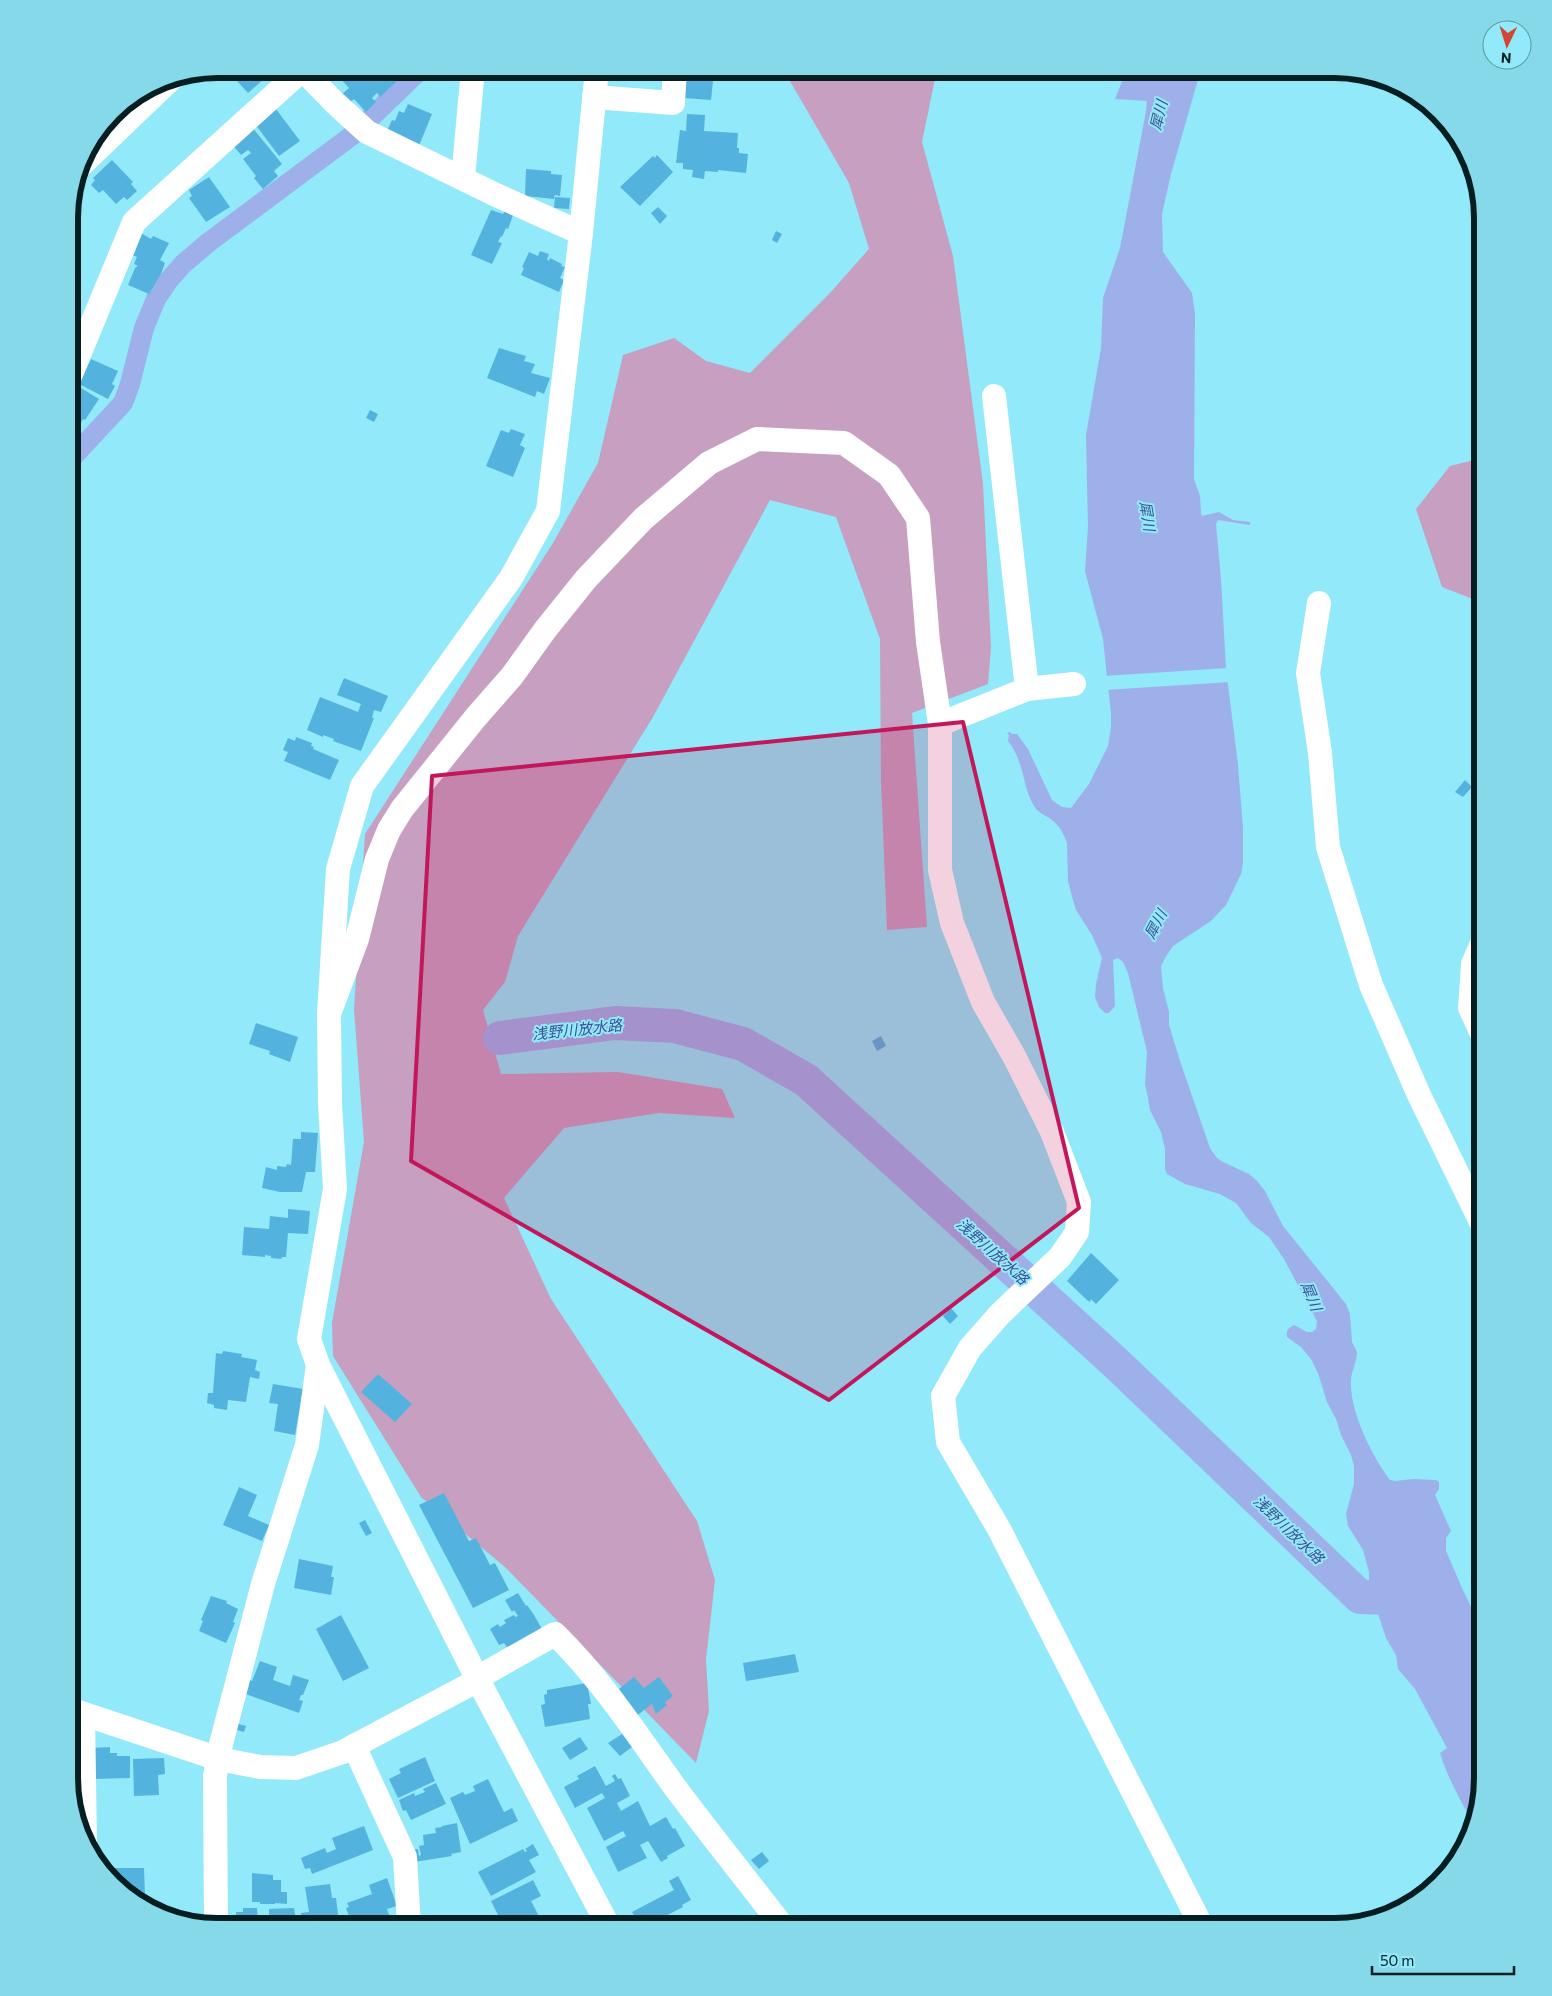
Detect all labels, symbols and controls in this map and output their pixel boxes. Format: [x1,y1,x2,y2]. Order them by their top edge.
north arrow [1482,20,1532,70]
text: N [1500,50,1512,67]
water label: 犀川 [1146,96,1171,132]
water label: 犀川 [1137,500,1160,534]
water label: 犀川 [1140,905,1171,941]
water label: 浅野川放水路 [531,1015,625,1043]
water label: 浅野川放水路 [954,1214,1034,1289]
water label: 犀川 [1298,1279,1327,1315]
water label: 浅野川放水路 [1250,1491,1329,1568]
scale bar [1372,1944,1514,1976]
text: 50 m [1380,1951,1414,1969]

